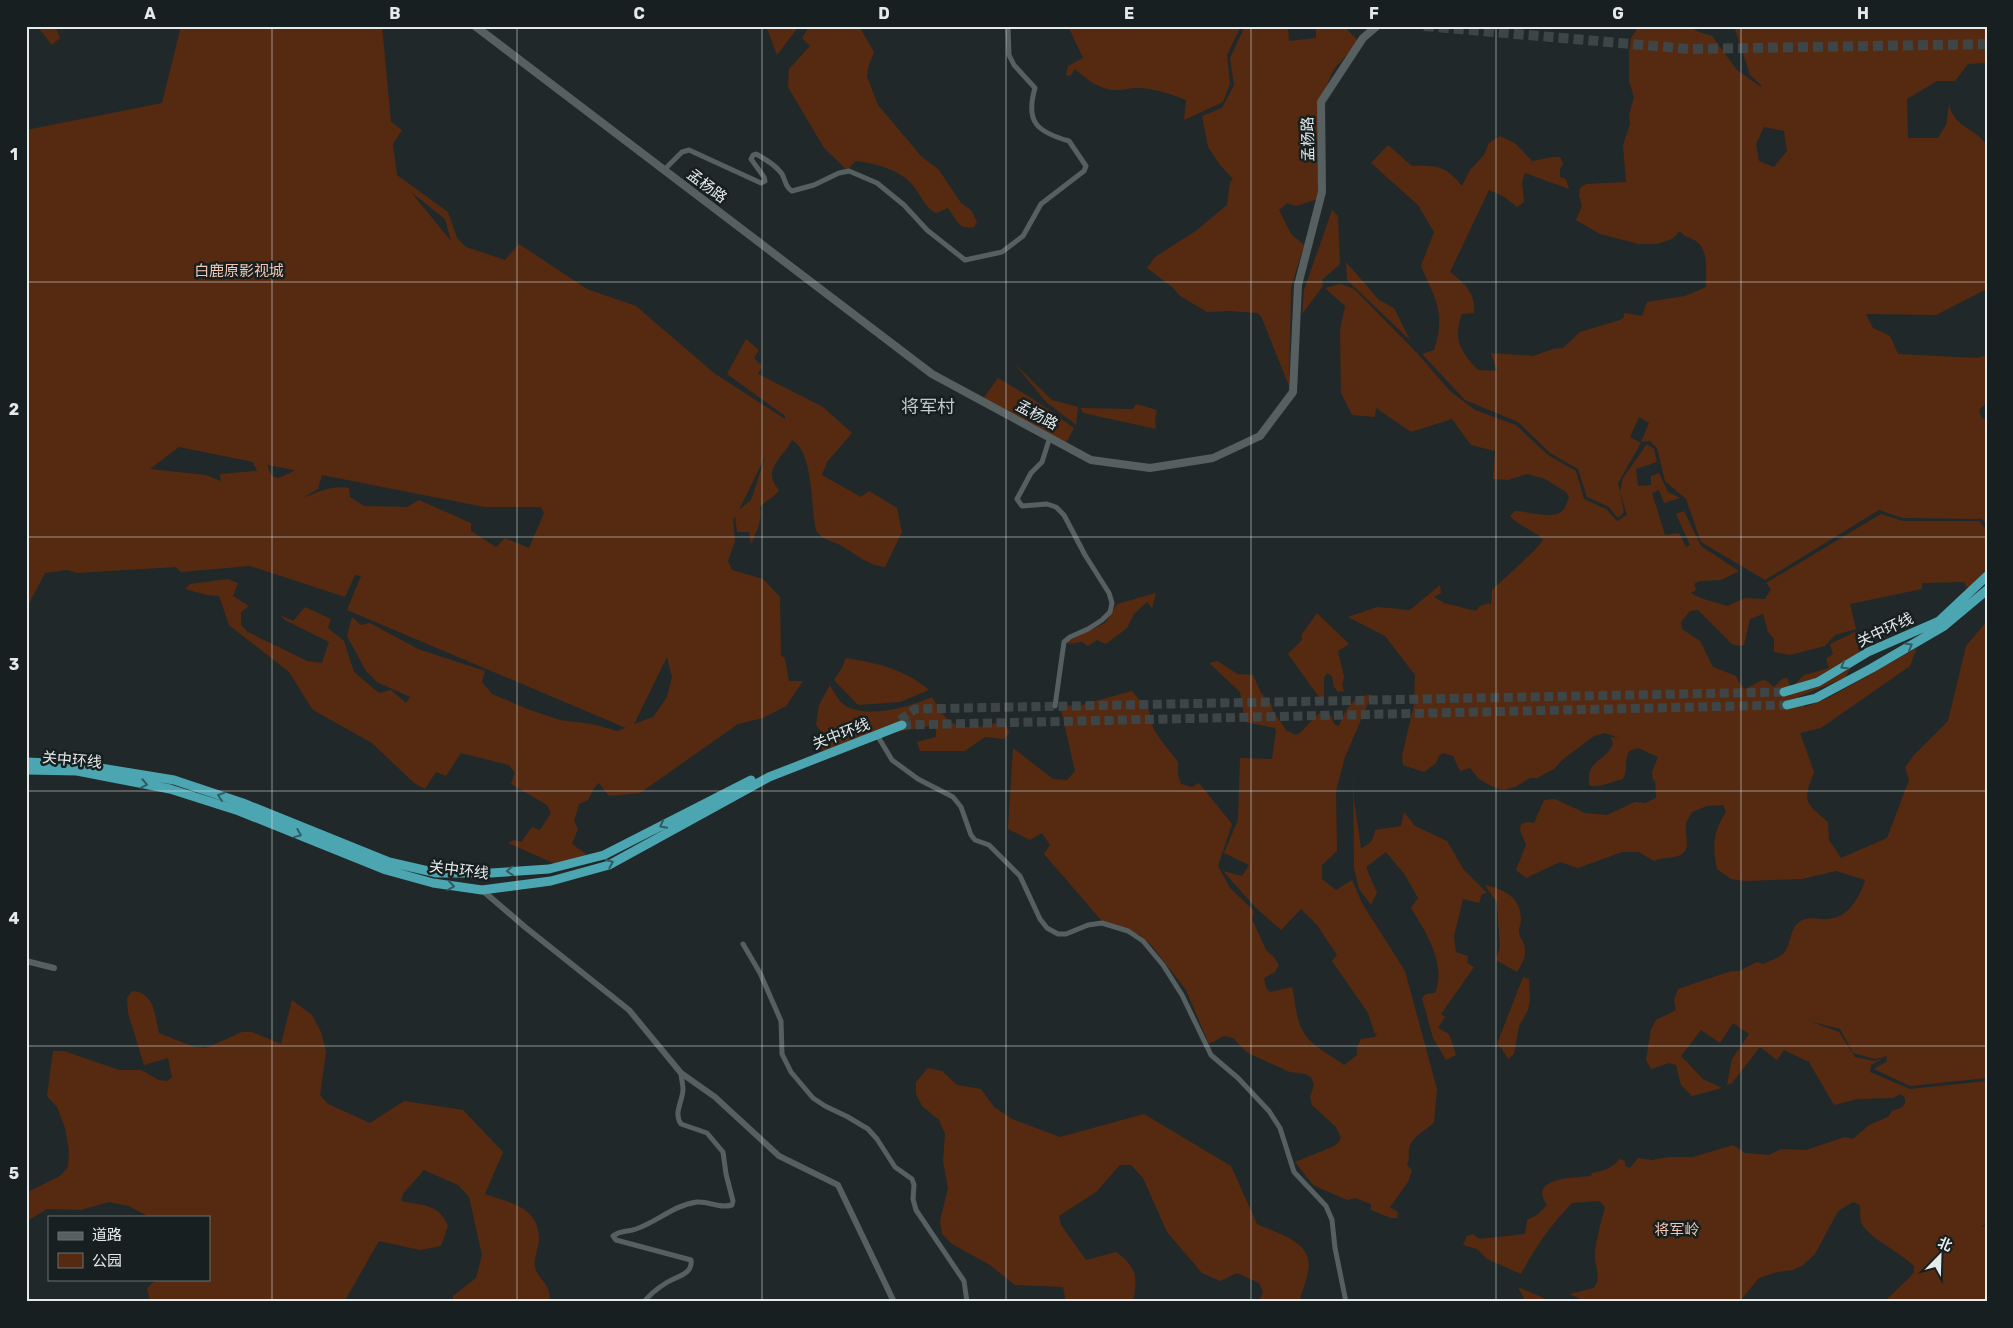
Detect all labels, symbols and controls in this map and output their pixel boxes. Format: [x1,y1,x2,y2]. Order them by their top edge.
text: A [144,4,156,23]
text: B [389,4,401,23]
text: C [633,4,645,23]
text: D [878,4,890,23]
text: E [1124,4,1134,23]
text: F [1369,4,1379,23]
text: G [1612,4,1624,23]
text: H [1857,4,1869,23]
street label: 孟杨路 [1299,116,1317,162]
text: 1 [10,145,18,164]
street label: 孟杨路 [684,165,730,207]
park label: 白鹿原影视城 [194,262,284,280]
district label: 将军村 [901,396,955,418]
street label: 孟杨路 [1013,396,1061,434]
text: 2 [9,400,19,419]
street label: 关中环线 [1854,609,1916,651]
one-way arrow [1904,642,1913,652]
text: 3 [9,655,19,674]
one-way arrow [1840,660,1849,670]
street label: 关中环线 [810,715,872,753]
street label: 关中环线 [41,748,103,772]
one-way arrow [139,778,148,789]
one-way arrow [218,792,226,802]
one-way arrow [660,819,669,829]
one-way arrow [293,828,302,839]
street label: 关中环线 [428,857,490,883]
one-way arrow [605,859,614,870]
one-way arrow [506,866,514,877]
one-way arrow [448,880,456,891]
text: 4 [9,909,20,928]
text: 5 [9,1164,19,1183]
legend [48,1216,210,1280]
park label: 将军岭 [1654,1221,1700,1239]
text: 道路 [92,1226,122,1244]
north arrow [1916,1230,1966,1280]
text: 北 [1935,1234,1955,1255]
text: 公园 [92,1252,122,1270]

